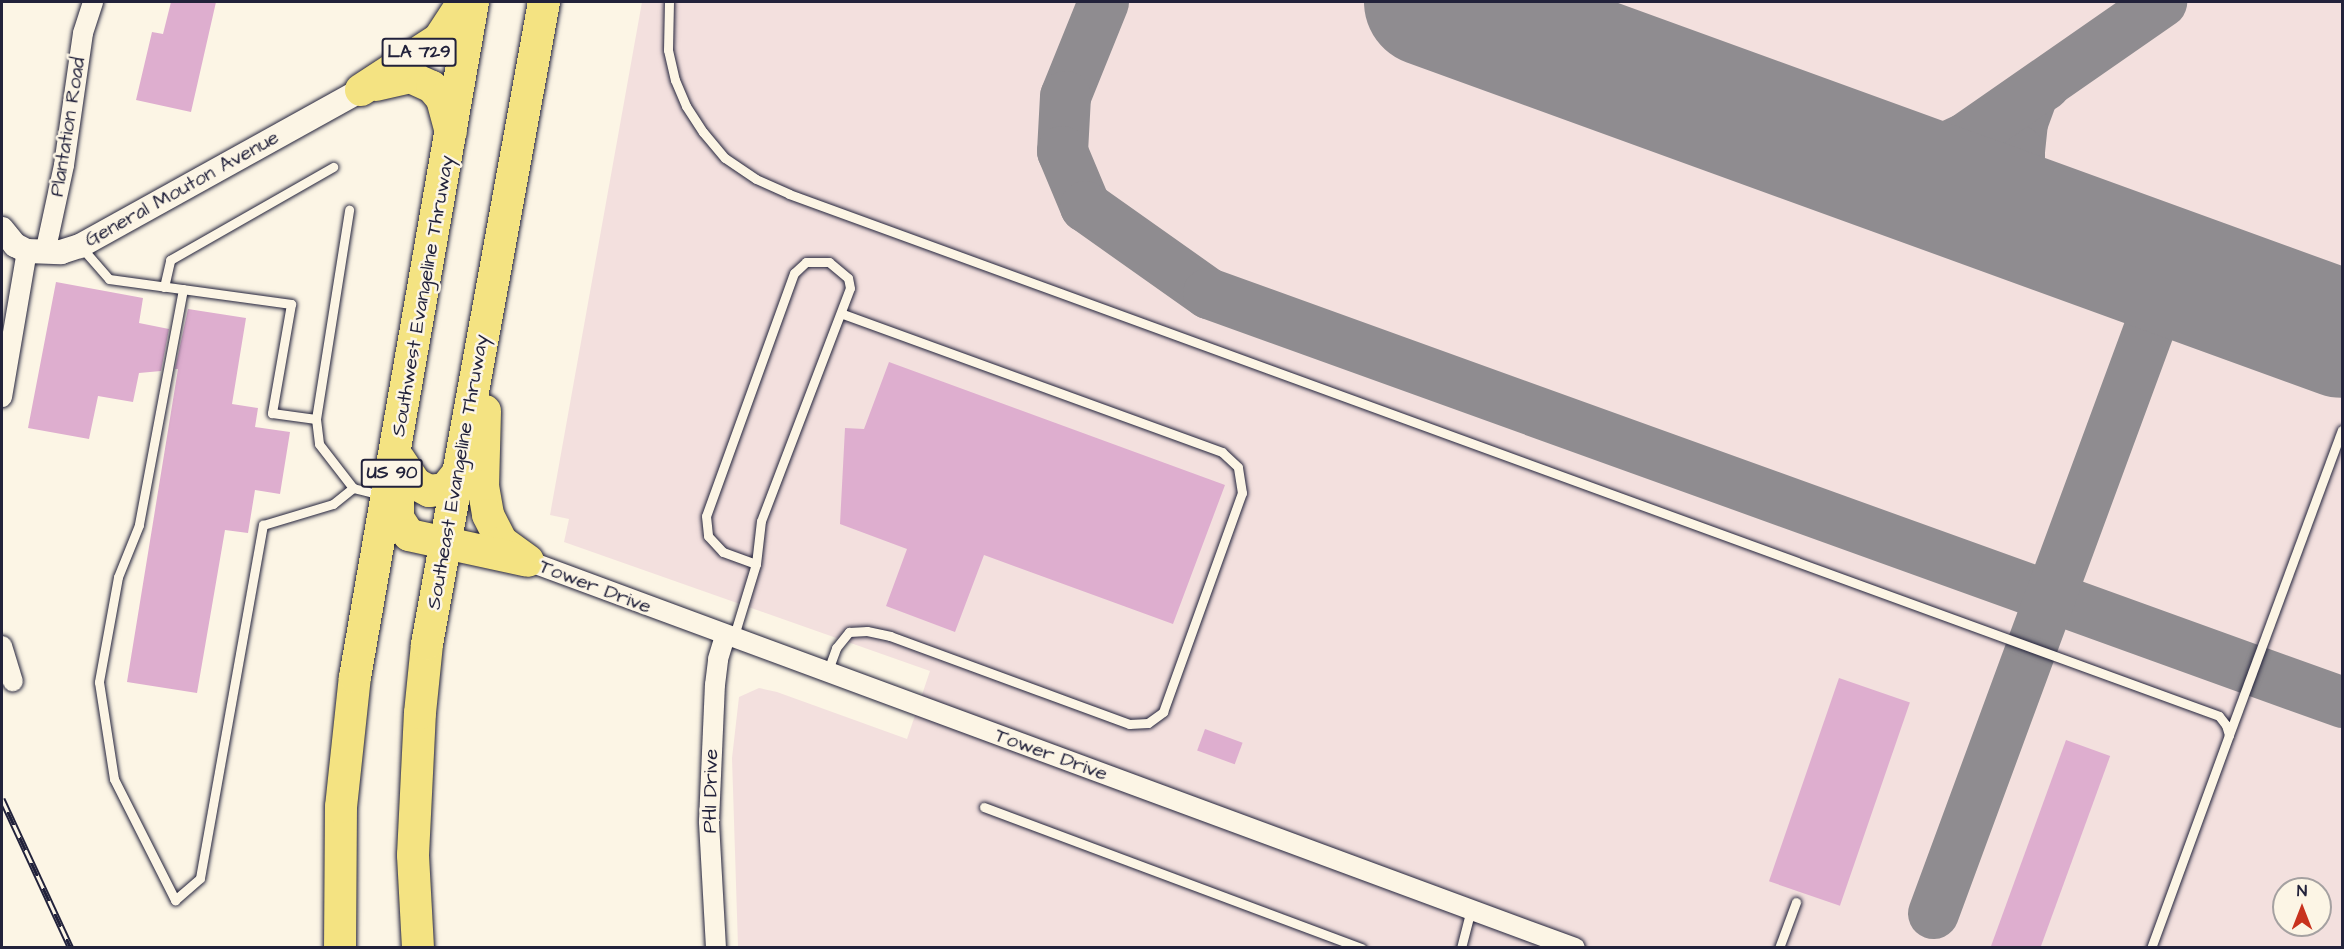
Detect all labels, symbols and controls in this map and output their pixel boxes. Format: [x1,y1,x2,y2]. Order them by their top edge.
road number: LA 729 [382,37,456,67]
street label: Plantation Road [45,56,91,198]
street label: General Mouton Avenue [81,126,283,252]
street label: Southwest Evangeline Thruway [386,154,460,438]
street label: Southeast Evangeline Thruway [422,333,494,611]
road number: US 90 [360,458,424,488]
street label: Tower Drive [536,555,654,619]
street label: Tower Drive [991,724,1111,786]
street label: PHI Drive [698,749,724,833]
north arrow [2272,877,2332,937]
text: N [2297,880,2307,902]

